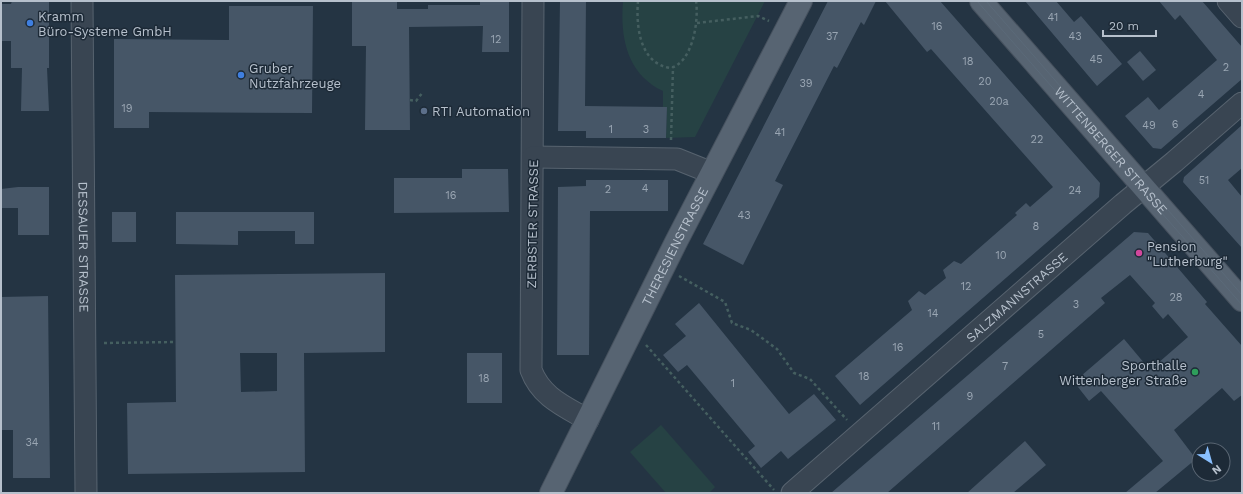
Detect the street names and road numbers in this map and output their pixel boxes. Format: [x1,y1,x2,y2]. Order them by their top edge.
street label: WITTENBERGER STRASSE [1051,84,1170,217]
street label: ZERBSTER STRASSE [524,160,541,288]
street label: DESSAUER STRASSE [75,181,92,313]
street label: THERESIENSTRASSE [639,185,711,308]
street label: SALZMANNSTRASSE [963,249,1071,346]

